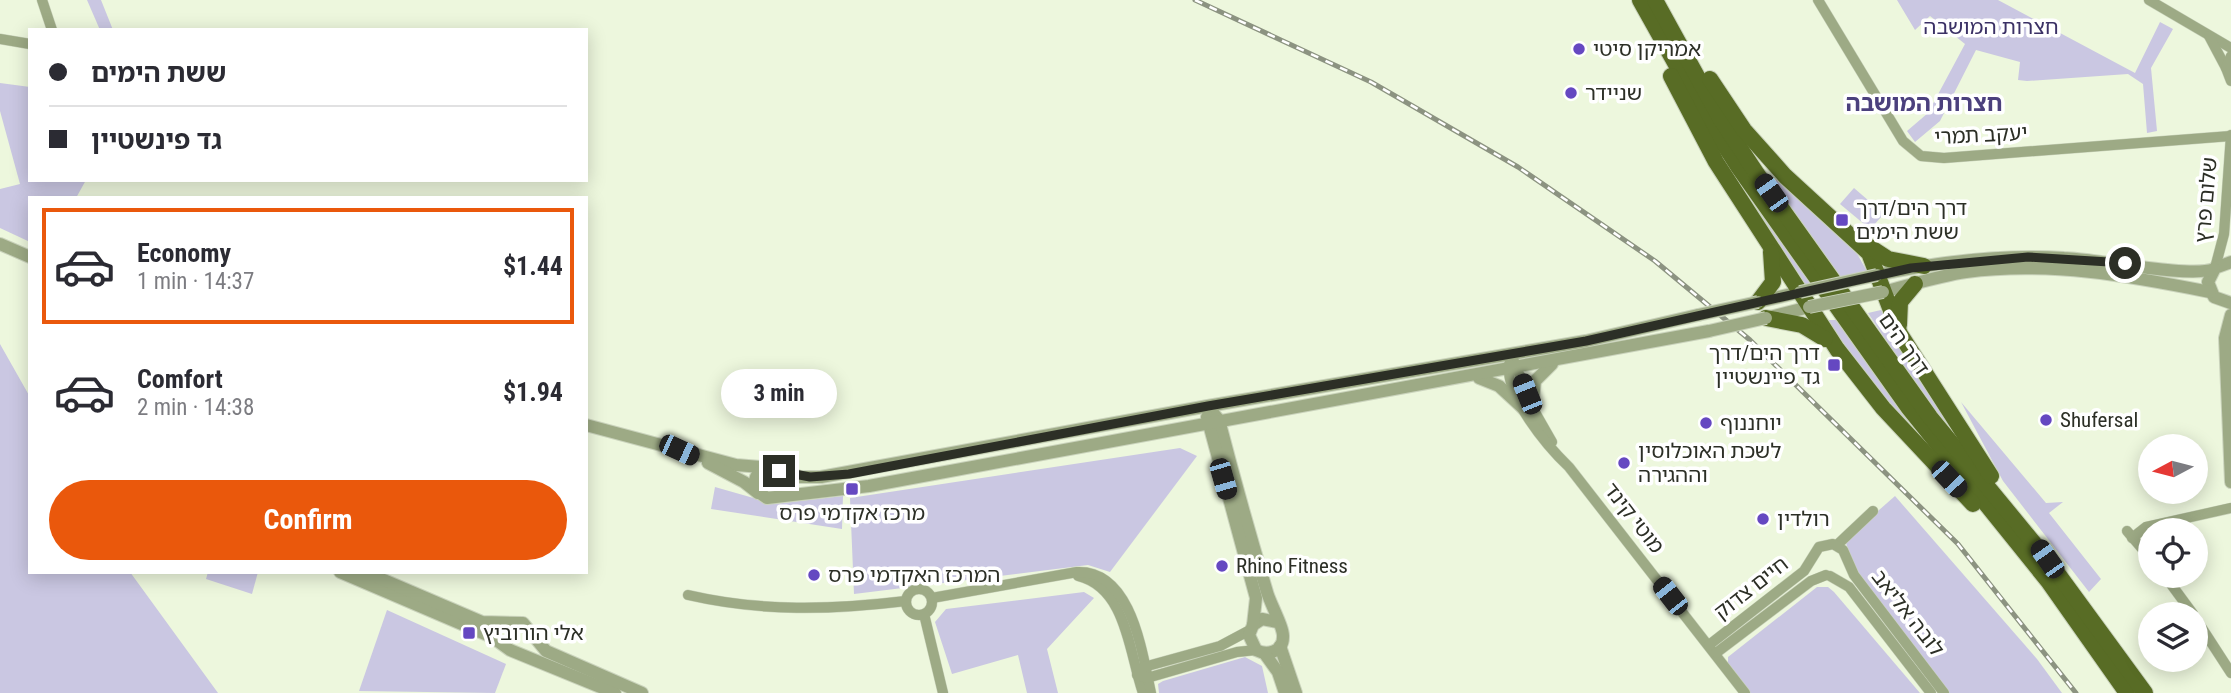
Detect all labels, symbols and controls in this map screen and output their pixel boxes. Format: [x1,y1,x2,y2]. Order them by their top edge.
park label: חצרות המושבה [1923,15,2059,39]
place label: אמריקן סיטי [1593,37,1701,61]
marker: אמריקן סיטי [1571,41,1587,57]
text: ששת הימים [91,58,226,88]
place label: שניידר [1585,81,1642,105]
marker: שניידר [1563,85,1579,101]
district label: חצרות המושבה [1846,90,2002,117]
street label: יעקב תמרי [1934,121,2028,149]
text: גד פינשטיין [91,125,222,155]
street label: שלום פרץ [2190,156,2222,244]
car [1751,170,1792,216]
place label: דרך הים/דרך ששת הימים [1856,196,1967,244]
marker: דרך הים/דרך ששת הימים [1834,212,1850,228]
icon: car [53,235,116,298]
text: Economy [137,238,231,268]
route start [2109,247,2141,279]
text: $1.44 [503,251,563,281]
text: 1 min · 14:37 [137,268,254,295]
street label: דרך הים [1874,308,1934,380]
place label: דרך הים/דרך גד פיינשטיין [1709,341,1820,389]
marker: דרך הים/דרך גד פיינשטיין [1826,357,1842,373]
icon: car [53,361,116,424]
text: Comfort [137,364,223,394]
callout: 3 min [721,370,837,419]
car [1510,371,1545,417]
text: $1.94 [503,377,563,407]
text: 3 min [753,380,805,407]
text: 2 min · 14:38 [137,394,254,421]
place label: Shufersal [2060,408,2138,432]
place label: יוחננוף [1720,411,1782,435]
marker: Shufersal [2038,412,2054,428]
marker: יוחננוף [1698,415,1714,431]
car [656,432,703,468]
north arrow [2138,434,2208,504]
map controls [2138,434,2208,672]
place label: לשכת האוכלוסין וההגירה [1638,439,1782,487]
route end [763,455,795,487]
marker: לשכת האוכלוסין וההגירה [1616,455,1632,471]
car [1208,456,1239,502]
car [1927,456,1972,502]
street label: מוטי קינד [1599,478,1669,558]
button: Confirm [49,480,567,560]
marker: מרכז אקדמי פרס [844,481,860,497]
place label: מרכז אקדמי פרס [779,501,925,525]
place label: רולדין [1777,507,1830,531]
marker: רולדין [1755,511,1771,527]
button: locate [2138,518,2208,588]
car [2027,536,2068,582]
street label: חיים צדוק [1709,552,1793,624]
place label: Rhino Fitness [1236,554,1348,578]
marker: Rhino Fitness [1214,558,1230,574]
place label: המרכז האקדמי פרס [828,563,1000,587]
street label: לובה אליאב [1867,565,1949,661]
marker: המרכז האקדמי פרס [806,567,822,583]
car [1649,573,1692,619]
button: layers [2138,602,2208,672]
place label: אלי הורוביץ [483,621,584,645]
marker: אלי הורוביץ [461,625,477,641]

